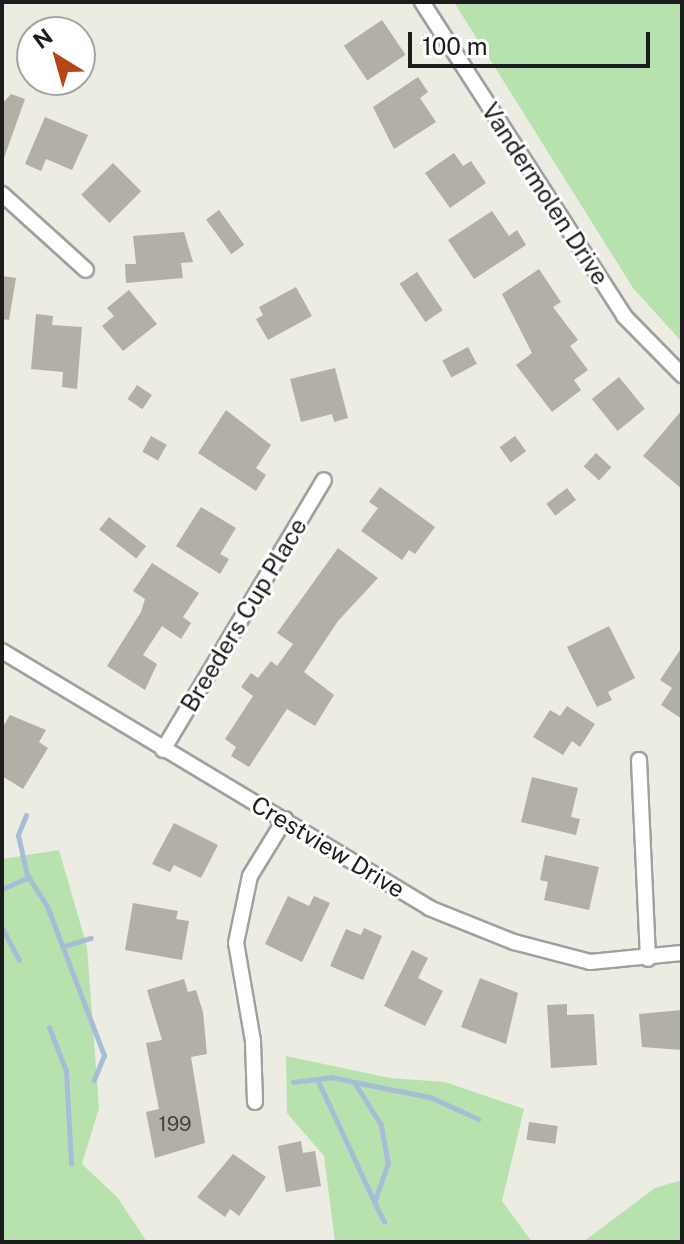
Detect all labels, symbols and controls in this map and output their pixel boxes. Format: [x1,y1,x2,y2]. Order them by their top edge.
north arrow [16,16,96,96]
scale bar [412,16,654,66]
text: N [28,23,57,54]
text: 100 m [422,32,488,60]
street label: Vandermolen Drive [475,98,615,290]
street label: Breeders Cup Place [175,513,313,717]
street label: Crestview Drive [246,790,410,904]
house number: 199 [159,1112,191,1136]

